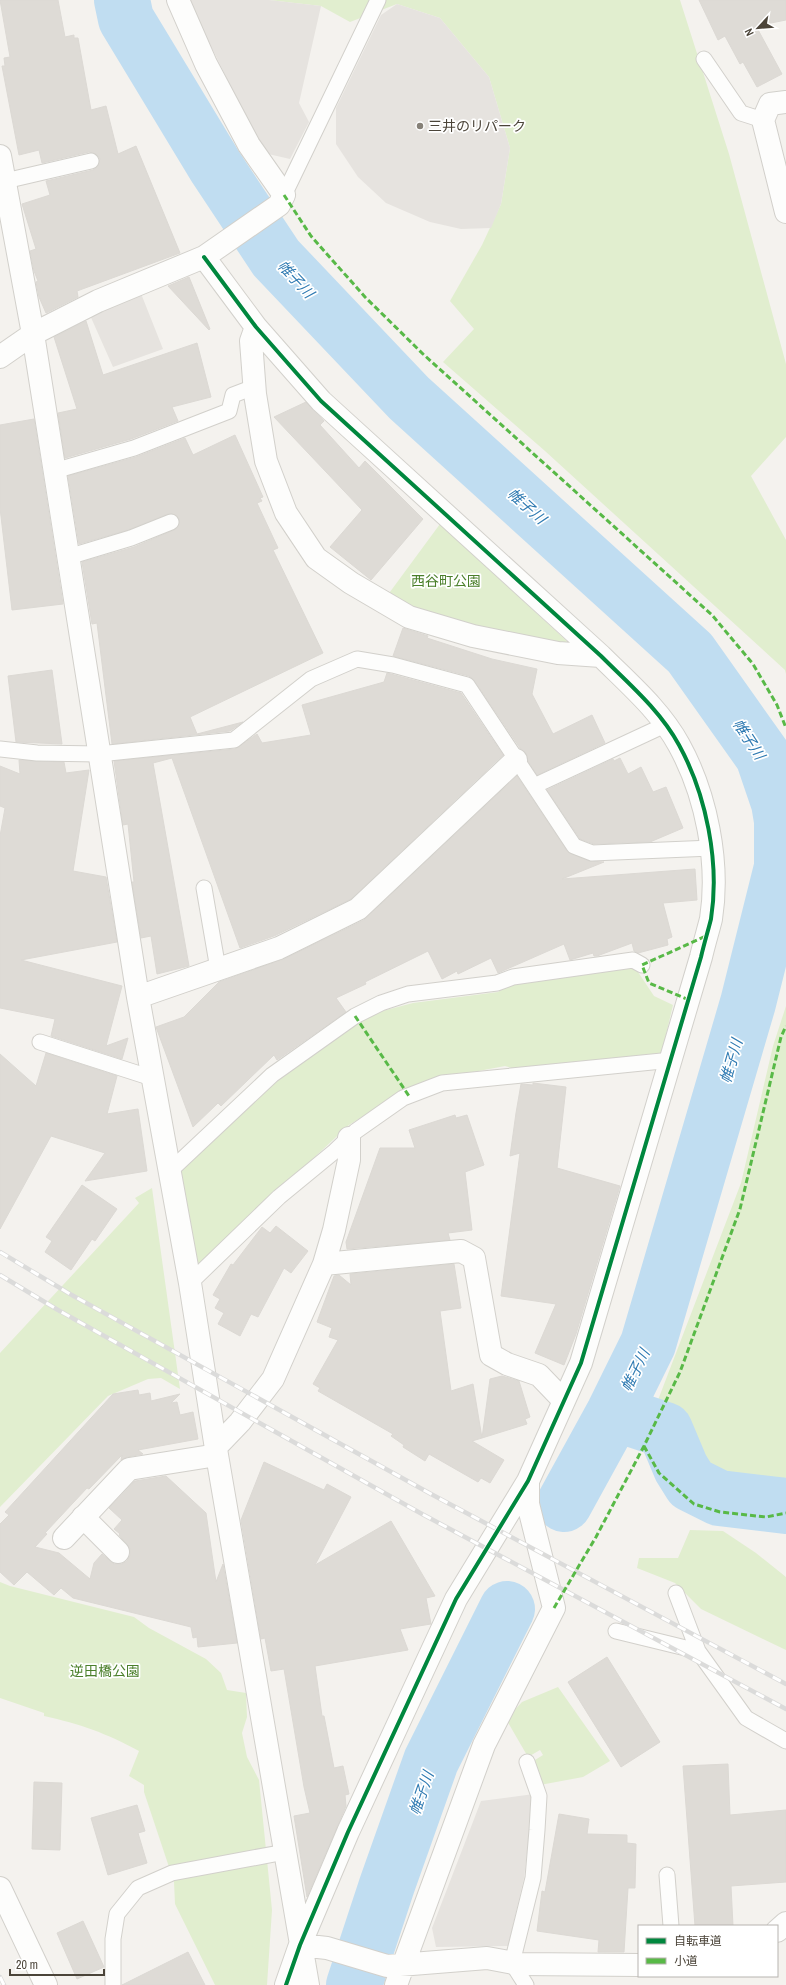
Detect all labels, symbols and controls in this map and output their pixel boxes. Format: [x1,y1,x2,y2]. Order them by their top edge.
north arrow [738,8,778,48]
text: N [741,26,757,38]
place label: 三井のリパーク [428,117,526,135]
marker: 三井のリパーク [415,121,425,131]
water label: 帷子川 [273,255,320,304]
water label: 帷子川 [503,483,552,530]
park label: 西谷町公園 [411,572,481,590]
water label: 帷子川 [728,714,771,765]
water label: 帷子川 [715,1035,748,1086]
water label: 帷子川 [616,1343,655,1395]
park label: 逆田橋公園 [70,1662,140,1680]
water label: 帷子川 [404,1766,439,1818]
legend [638,1925,778,1977]
text: 自転車道 [674,1933,722,1949]
scale bar [10,1951,104,1977]
text: 小道 [674,1953,698,1969]
text: 20 m [16,1957,38,1973]

